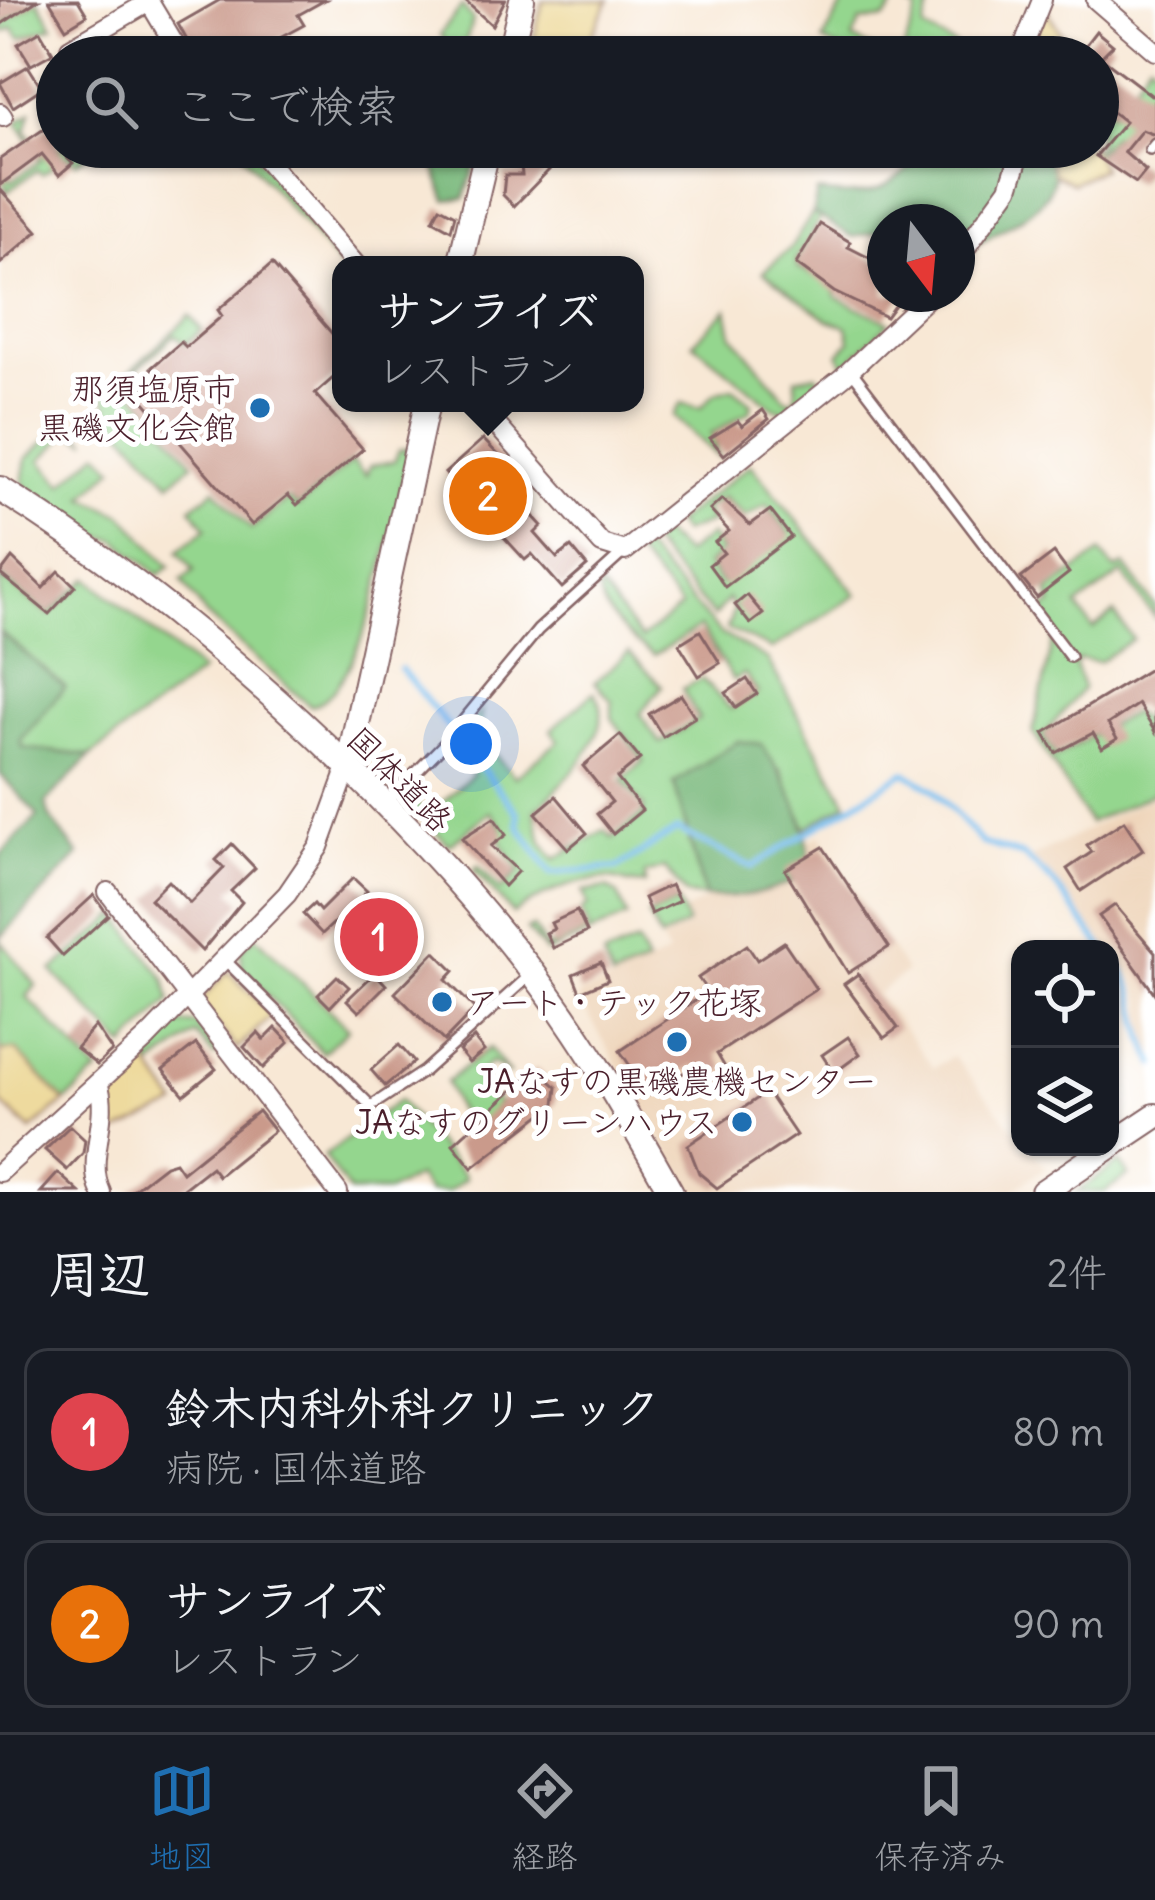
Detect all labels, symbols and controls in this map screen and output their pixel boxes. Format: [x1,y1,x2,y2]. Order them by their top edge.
search box [36,36,1119,168]
icon: search [78,69,144,135]
text: ここで検索 [174,78,399,134]
north arrow [867,204,975,312]
popup [332,256,644,412]
text: サンライズ [377,282,599,338]
text: レストラン [377,346,575,395]
place label: 那須塩原市 黒磯文化会館 [38,368,236,448]
marker: 那須塩原市 黒磯文化会館 [247,395,273,421]
pin: 2 [449,451,527,541]
your location [441,714,501,774]
street label: 国体道路 [338,717,462,841]
pin: 1 [340,892,418,982]
map controls [1011,940,1119,1156]
button: locate [1011,940,1119,1048]
place label: アート・テック花塚 [466,981,762,1023]
marker: アート・テック花塚 [429,989,455,1015]
marker: JAなすの黒磯農機センター [664,1029,690,1055]
button: layers [1011,1048,1119,1156]
place label: JAなすの黒磯農機センター [477,1060,877,1102]
place label: JAなすのグリーンハウス [355,1101,718,1143]
marker: JAなすのグリーンハウス [729,1109,755,1135]
text: 周辺 [48,1242,150,1306]
text: 2件 [1047,1249,1107,1298]
text: 鈴木内科外科クリニック [165,1380,660,1436]
text: 1 [82,1408,98,1457]
text: 80 m [1012,1408,1104,1457]
text: 病院 · 国体道路 [165,1444,426,1493]
text: サンライズ [165,1572,387,1628]
text: 2 [79,1600,101,1649]
text: 90 m [1012,1600,1104,1649]
text: レストラン [165,1636,363,1685]
tab: 地図 [149,1758,215,1878]
tab: 経路 [512,1758,578,1878]
tab: 保存済み [875,1758,1007,1878]

